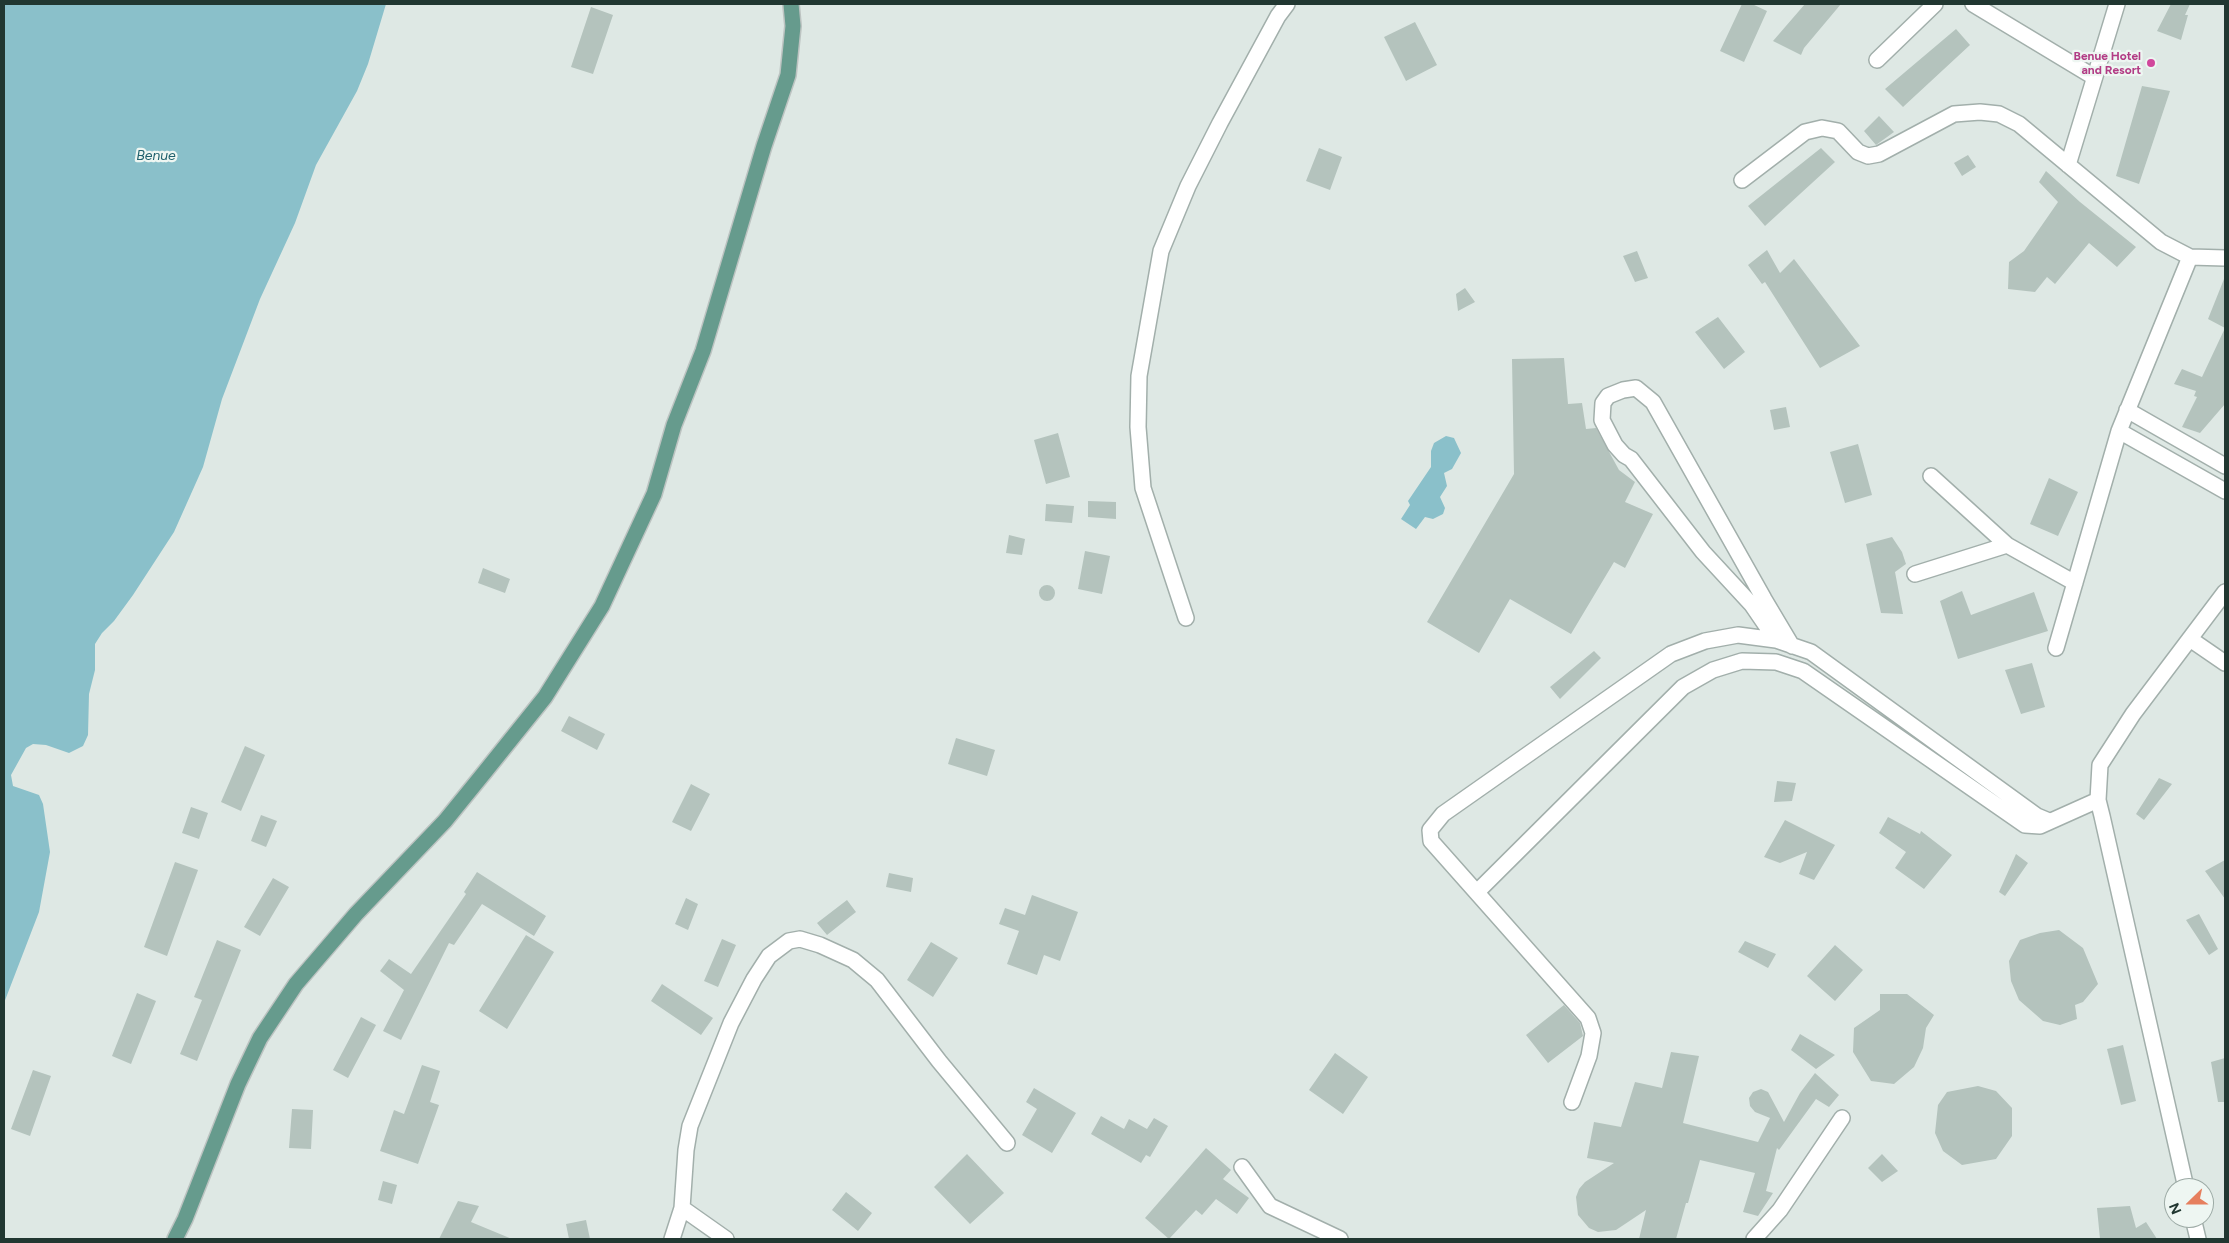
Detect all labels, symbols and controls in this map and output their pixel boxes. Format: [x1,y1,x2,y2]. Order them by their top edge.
place label: Benue Hotel and Resort [2074,49,2141,77]
marker: Benue Hotel and Resort [2145,57,2157,69]
water label: Benue [136,148,176,164]
north arrow [2164,1178,2214,1228]
text: N [2166,1200,2185,1217]

